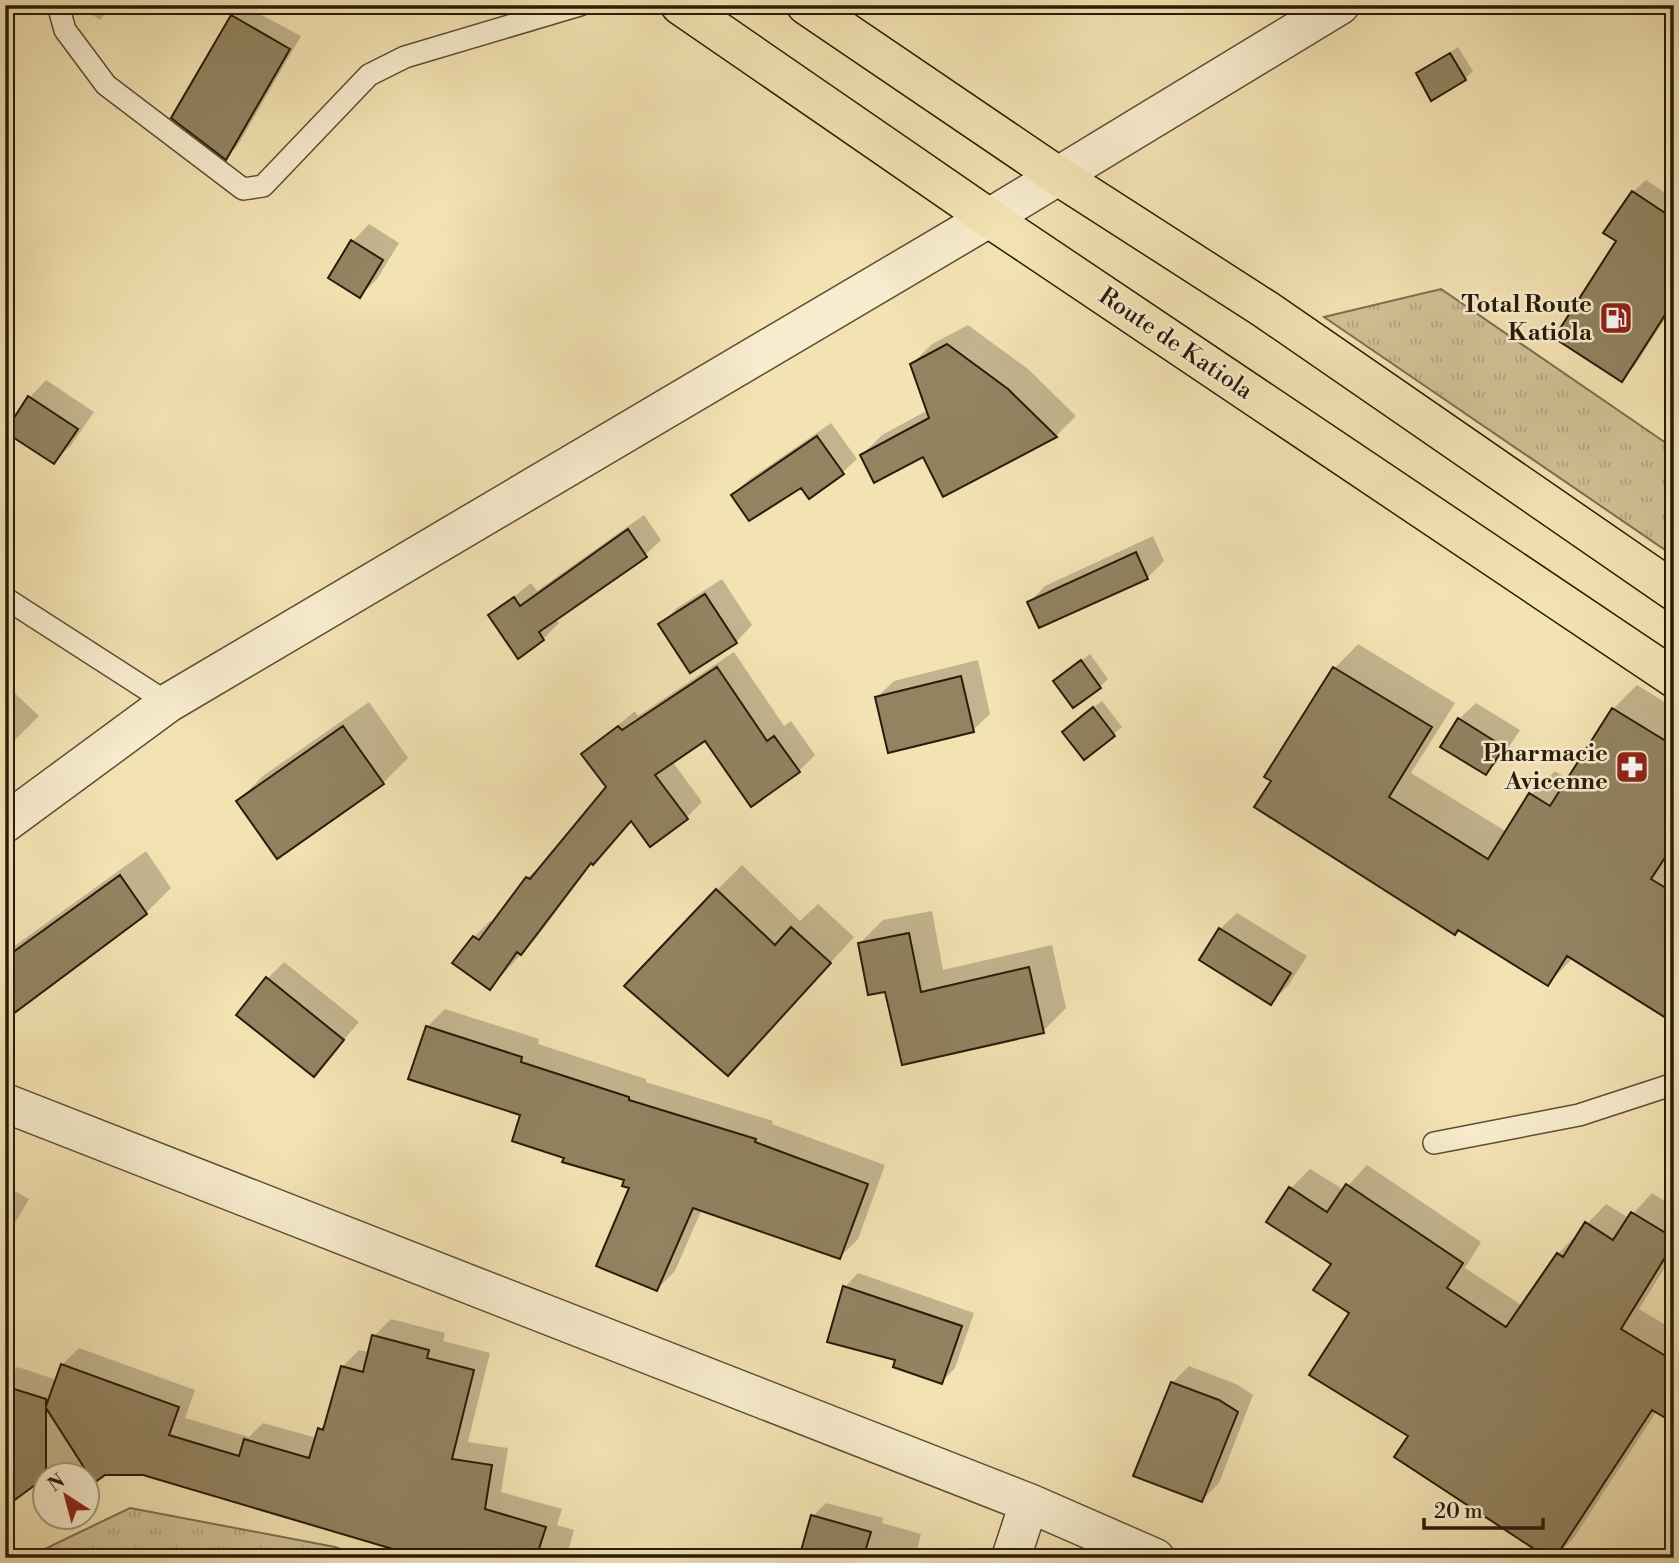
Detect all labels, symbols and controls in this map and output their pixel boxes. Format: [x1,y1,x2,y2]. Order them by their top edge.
street label: Route de Katiola [1093,281,1259,407]
place label: Total Route Katiola [1461,290,1593,348]
fuel station icon: Total Route Katiola [1597,299,1635,337]
place label: Pharmacie Avicenne [1483,739,1608,797]
pharmacy icon: Pharmacie Avicenne [1613,748,1651,786]
north arrow [32,1462,102,1532]
text: N [43,1469,70,1497]
scale bar [1424,1486,1542,1530]
text: 20 m [1434,1499,1483,1525]

